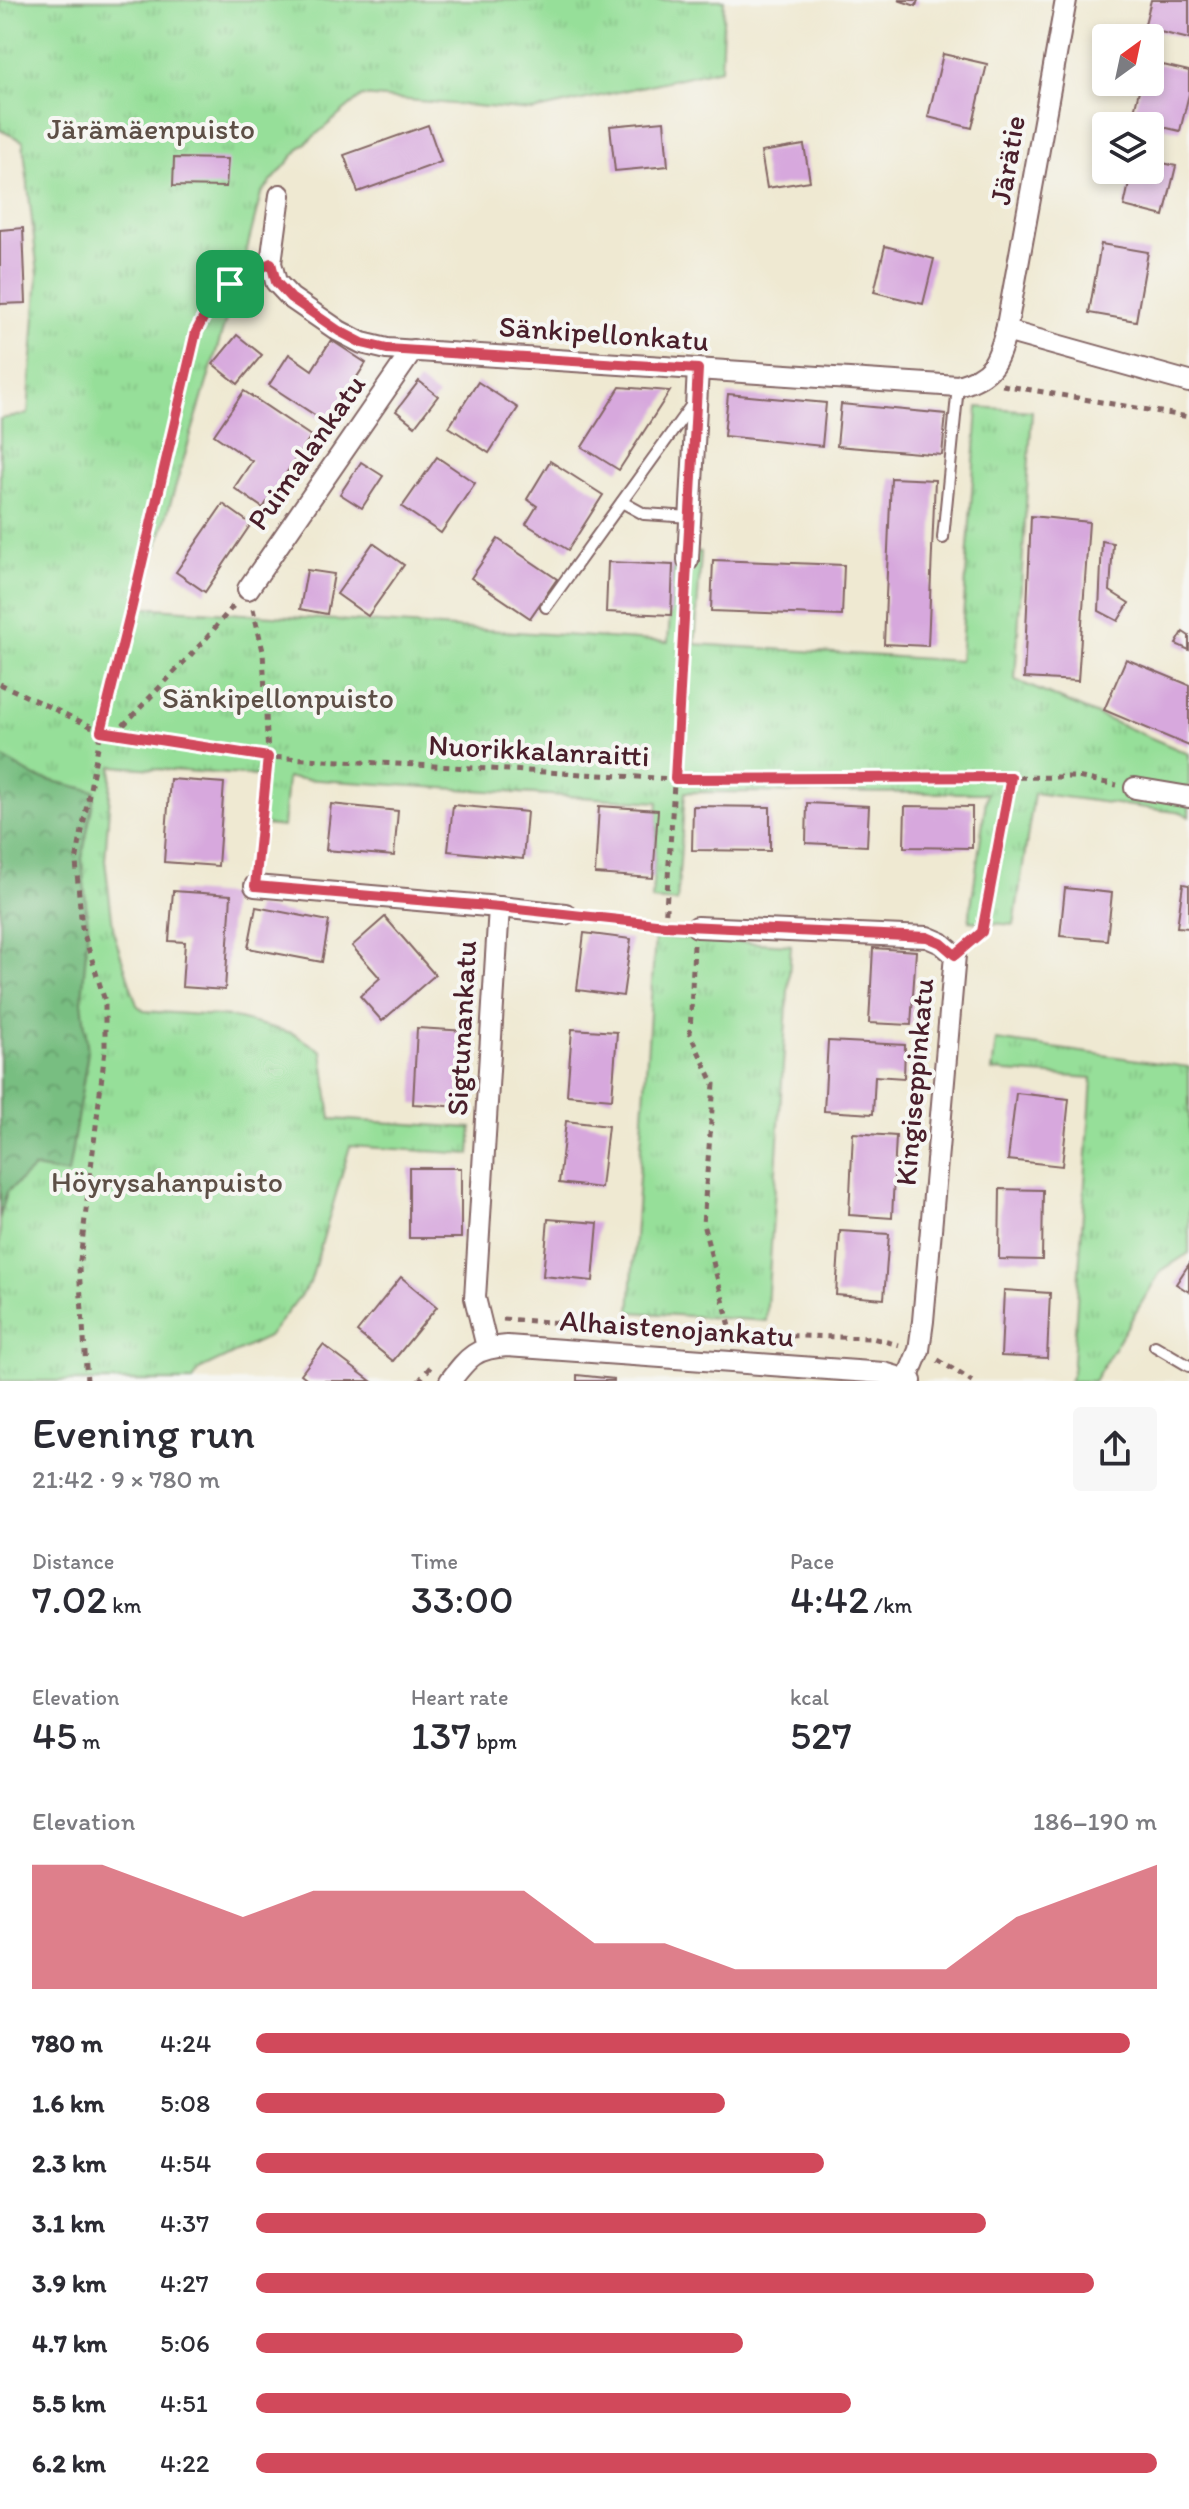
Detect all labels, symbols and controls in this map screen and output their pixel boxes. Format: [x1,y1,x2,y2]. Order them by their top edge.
north arrow [1092,24,1164,96]
map controls [1092,24,1164,184]
park label: Järämäenpuisto [47,110,255,147]
street label: Järätie [981,112,1033,208]
button: layers [1092,112,1164,184]
pin [196,250,264,318]
icon: arrive [208,262,252,306]
street label: Sänkipellonkatu [498,307,710,359]
street label: Puimalankatu [239,367,373,537]
park label: Sänkipellonpuisto [162,679,394,716]
street label: Nuorikkalanraitti [427,726,651,774]
street label: Sigtunankatu [438,939,484,1117]
street label: Kingiseppinkatu [886,976,942,1187]
park label: Höyrysahanpuisto [51,1163,283,1200]
street label: Alhaistenojankatu [559,1301,795,1355]
text: Evening run [32,1406,255,1459]
button: share [1073,1407,1157,1491]
text: 21:42 · 9 × 780 m [32,1463,220,1495]
text: Distance [32,1548,114,1575]
text: Time [411,1548,458,1575]
text: Pace [790,1548,834,1575]
text: 7.02 [32,1575,107,1623]
text: 33:00 [411,1575,514,1623]
text: 4:42 [790,1575,869,1623]
text: km [107,1592,141,1619]
text: /km [869,1592,912,1619]
text: Elevation [32,1684,119,1711]
text: Heart rate [411,1684,508,1711]
text: kcal [790,1684,829,1711]
text: 45 [32,1711,77,1759]
text: 137 [411,1711,471,1759]
text: 527 [790,1711,852,1759]
text: m [77,1728,101,1755]
text: bpm [471,1728,517,1755]
text: Elevation [32,1805,135,1837]
text: 186–190 m [1033,1805,1157,1837]
text: 780 m [32,2027,103,2059]
text: 4:24 [160,2027,211,2059]
text: 1.6 km [32,2087,104,2119]
text: 5:08 [160,2087,210,2119]
text: 2.3 km [32,2147,106,2179]
text: 4:54 [160,2147,211,2179]
text: 3.1 km [32,2207,105,2239]
text: 4:37 [160,2207,209,2239]
text: 3.9 km [32,2267,106,2299]
text: 4:27 [160,2267,209,2299]
text: 4.7 km [32,2327,107,2359]
text: 5:06 [160,2327,210,2359]
text: 5.5 km [32,2387,106,2419]
text: 4:51 [160,2387,208,2419]
text: 6.2 km [32,2447,106,2479]
text: 4:22 [160,2447,209,2479]

